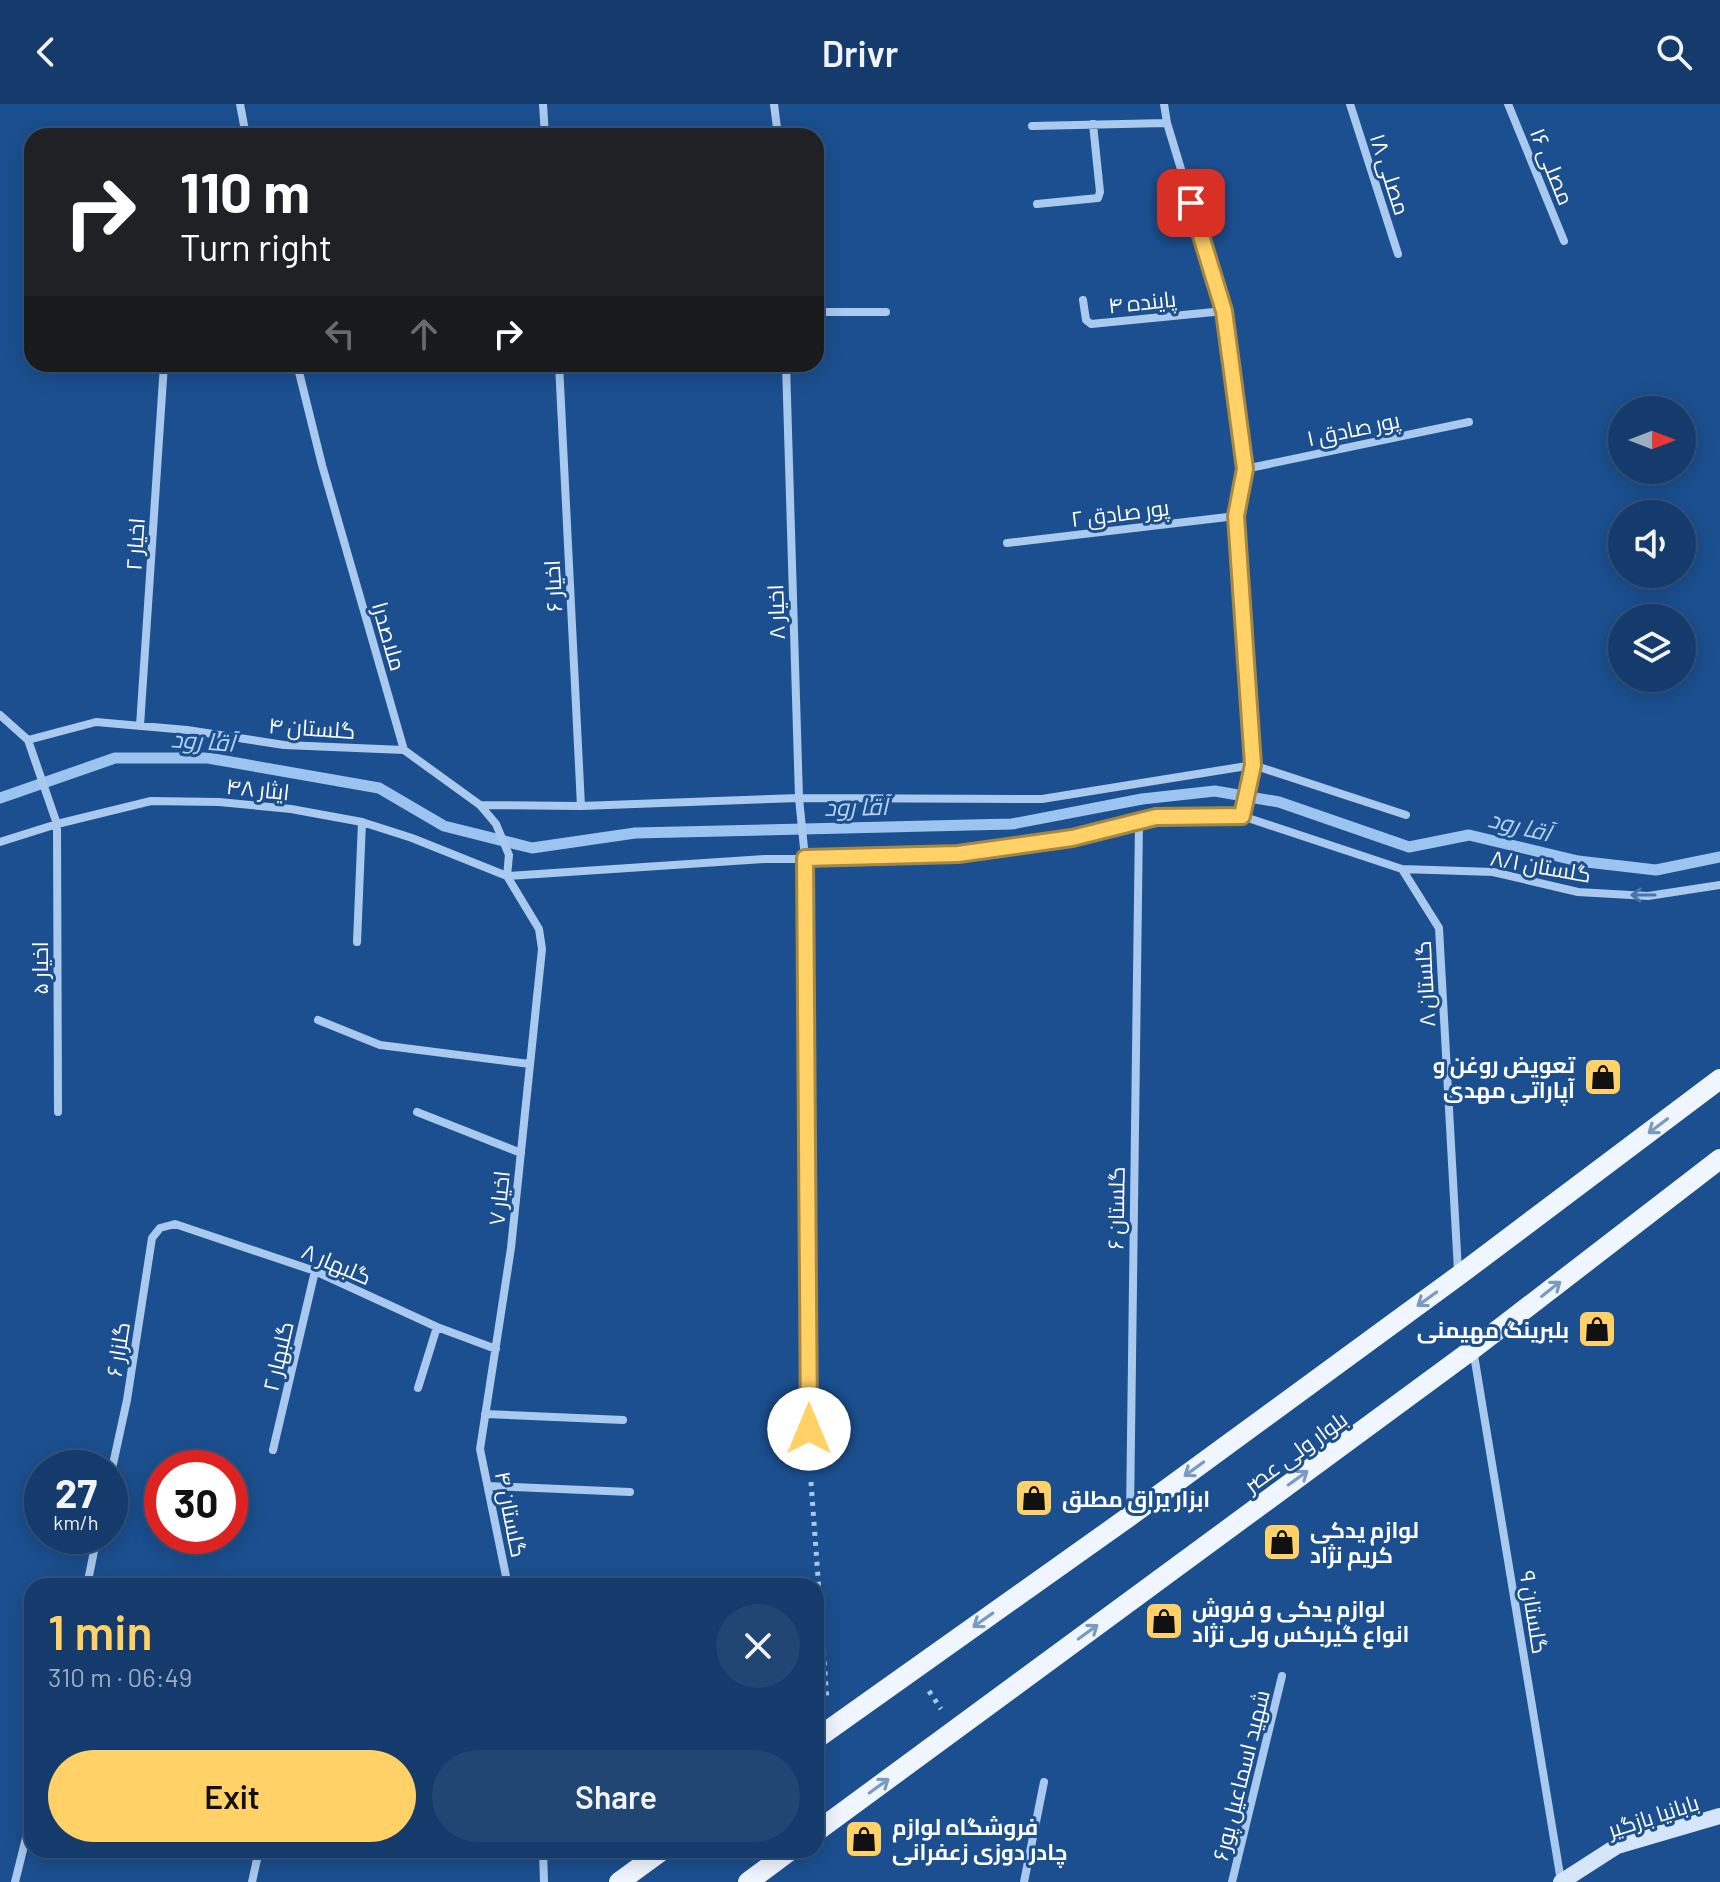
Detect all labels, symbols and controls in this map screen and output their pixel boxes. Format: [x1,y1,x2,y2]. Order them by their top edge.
icon: back [24,30,68,74]
icon: search [1652,30,1696,74]
text: Drivr [822,31,898,74]
street label: مصلی ۱۶ [1524,124,1580,209]
street label: مصلی ۱۸ [1364,130,1416,219]
text: 110 m [180,157,310,224]
icon: right [48,160,152,264]
pin [1157,169,1225,237]
icon: arrive [1169,181,1213,225]
text: Turn right [180,225,332,268]
street label: پاینده ۴ [1107,284,1178,320]
icon: left [318,312,362,356]
icon: ahead [402,312,446,356]
icon: right [486,312,530,356]
north arrow [1608,396,1696,484]
map controls [1608,396,1696,692]
street label: پور صادق ۱ [1304,405,1402,453]
street label: پور صادق ۲ [1069,493,1171,534]
button: sound [1608,500,1696,588]
street label: اخیار ۲ [119,517,150,571]
street label: اخیار ۶ [538,559,567,613]
street label: اخیار ۸ [761,584,790,640]
street label: ملاصدرا [367,599,412,674]
button: layers [1608,604,1696,692]
street label: گلستان ۴ [268,711,356,744]
water label: آقا رود [170,723,241,758]
street label: ایثار ۴۸ [225,772,291,805]
water label: آقا رود [824,791,894,822]
water label: آقا رود [1485,803,1560,849]
street label: گلستان ۸/۱ [1488,843,1593,888]
one-way arrow [1630,887,1657,903]
street label: گلستان ۸ [1409,940,1440,1028]
street label: اخیار ۵ [26,941,53,995]
place label: تعویض روغن و آپاراتی مهدی [1433,1051,1576,1106]
shop icon: تعویض روغن و آپاراتی مهدی [1582,1056,1624,1098]
one-way arrow [1647,1118,1669,1135]
street label: گلستان ۶ [1101,1166,1130,1250]
street label: اخیار ۷ [482,1169,515,1227]
street label: گلبهار ۸ [298,1237,376,1291]
one-way arrow [1540,1280,1561,1298]
one-way arrow [1417,1290,1438,1307]
shop icon: بلبرینگ مهیمنی [1576,1308,1618,1350]
place label: بلبرینگ مهیمنی [1417,1316,1569,1344]
street label: گلبهار ۲ [256,1319,300,1394]
street label: گلزار ۶ [100,1320,135,1378]
position arrow [767,1387,851,1471]
street label: بلوار ولی عصر [1237,1405,1353,1500]
speed limit sign: 30 [144,1450,248,1554]
one-way arrow [1184,1460,1206,1477]
text: 27 [55,1468,97,1516]
street label: گلستان ۴ [490,1469,533,1559]
one-way arrow [1287,1470,1308,1487]
shop icon: ابزار یراق مطلق [1013,1477,1055,1519]
place label: ابزار یراق مطلق [1062,1485,1210,1513]
text: km/h [53,1510,99,1534]
place label: لوازم یدکی کریم نژاد [1310,1516,1419,1571]
shop icon: لوازم یدکی کریم نژاد [1261,1521,1303,1563]
street label: گلستان ۹ [1515,1568,1554,1656]
place label: لوازم یدکی و فروش انواع گیربکس ولی نژاد [1192,1595,1409,1649]
shop icon: لوازم یدکی و فروش انواع گیربکس ولی نژاد [1143,1600,1185,1642]
text: 1 min [48,1602,153,1660]
button: close [716,1604,800,1688]
one-way arrow [973,1611,994,1628]
one-way arrow [1077,1624,1099,1640]
text: 310 m · 06:49 [48,1661,192,1692]
street label: شهید اسماعیل پور۶ [1206,1687,1277,1864]
button: Exit [48,1750,416,1842]
button: Share [432,1750,800,1842]
one-way arrow [868,1777,889,1794]
street label: بابانیا بازگیر [1602,1788,1702,1843]
place label: فروشگاه لوازم چادر دوزی زعفرانی [892,1813,1067,1868]
shop icon: فروشگاه لوازم چادر دوزی زعفرانی [843,1818,885,1860]

